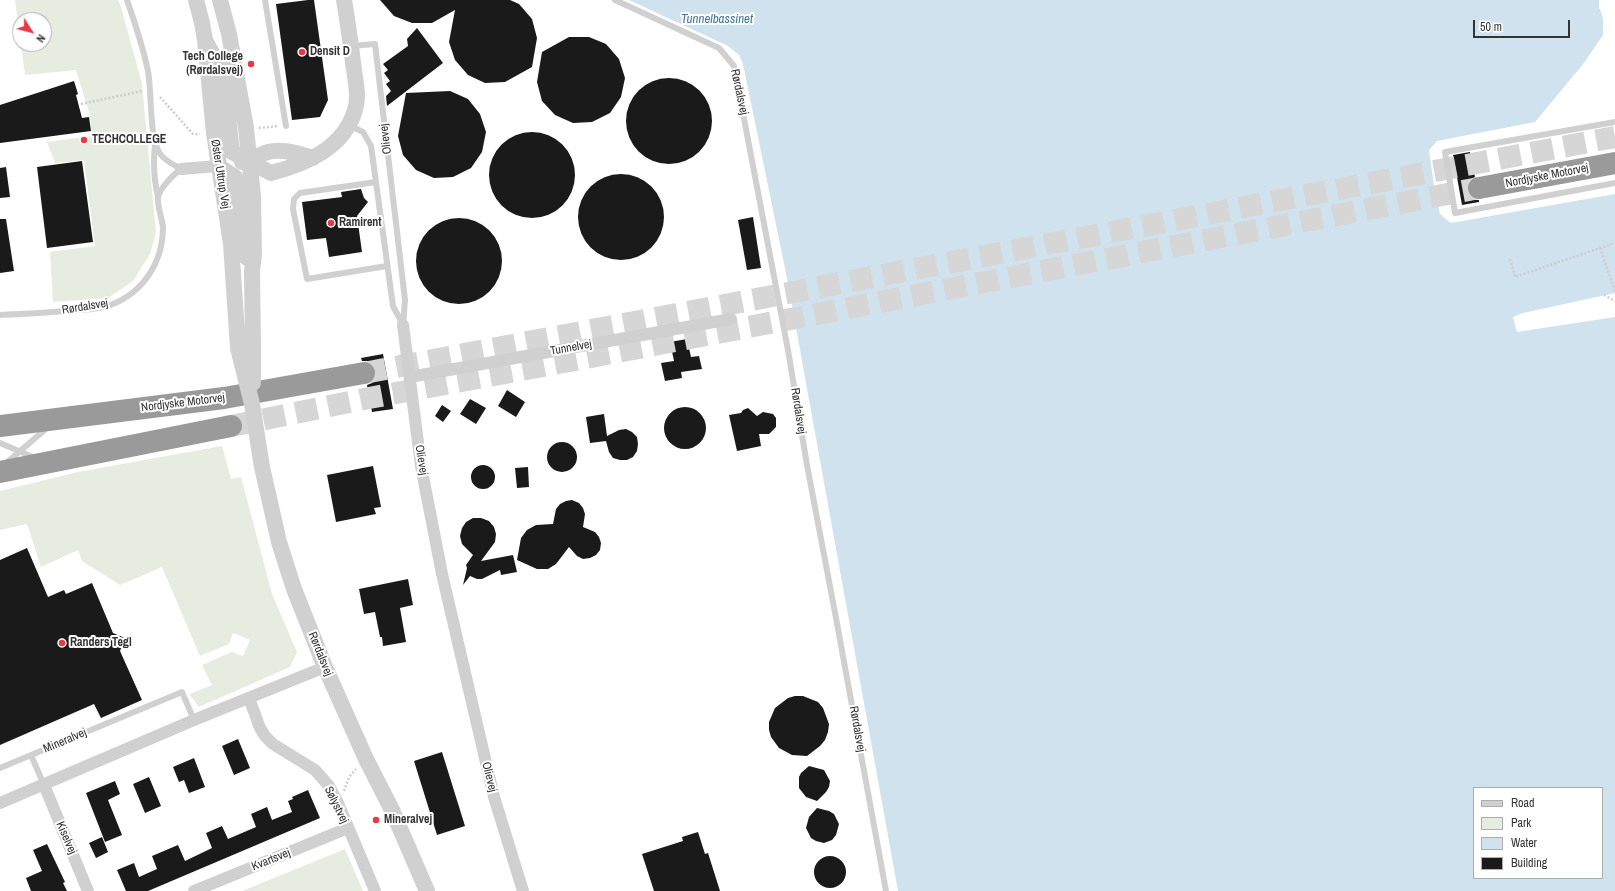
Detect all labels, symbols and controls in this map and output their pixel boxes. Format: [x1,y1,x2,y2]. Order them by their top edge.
north arrow [12,12,52,52]
water label: Tunnelbassinet [681,12,753,28]
scale bar [1475,12,1572,38]
text: 50 m [1480,19,1502,35]
text: N [33,32,48,45]
place label: Densit D [310,45,350,59]
marker: Densit D [297,47,307,57]
place label: Tech College (Rørdalsvej) [182,50,243,78]
marker: Tech College (Rørdalsvej) [246,59,256,69]
street label: Rørdalsvej [727,68,751,116]
street label: Olievej [377,123,395,155]
place label: TECHCOLLEGE [92,133,166,147]
marker: TECHCOLLEGE [79,135,89,145]
street label: Øster Uttrup Vej [207,138,233,210]
street label: Nordjyske Motorvej [1504,161,1590,191]
place label: Ramirent [339,216,382,230]
marker: Ramirent [326,218,336,228]
street label: Rørdalsvej [61,296,109,318]
street label: Tunnelvej [549,337,593,359]
street label: Rørdalsvej [787,387,809,435]
street label: Nordjyske Motorvej [140,391,226,415]
street label: Olievej [411,444,431,476]
street label: Rørdalsvej [305,630,335,678]
place label: Randers Tegl [70,636,132,650]
marker: Randers Tegl [57,638,67,648]
street label: Rørdalsvej [846,705,868,753]
street label: Mineralvej [41,726,89,756]
street label: Olievej [478,760,500,794]
street label: Sølystvej [321,784,351,826]
legend [1473,787,1603,879]
text: Road [1511,795,1535,811]
place label: Mineralvej [384,813,432,827]
marker: Mineralvej [371,815,381,825]
text: Park [1511,815,1531,831]
street label: Kiselvej [53,819,79,857]
text: Water [1511,835,1537,851]
street label: Kvartsvej [250,846,292,874]
text: Building [1511,855,1547,871]

